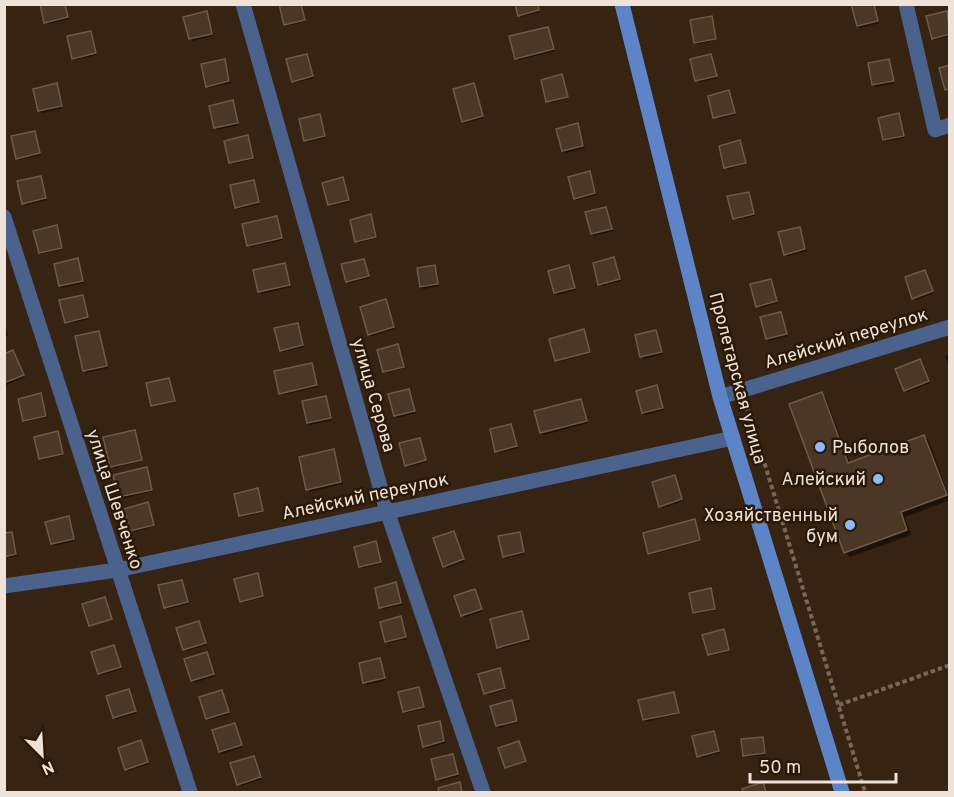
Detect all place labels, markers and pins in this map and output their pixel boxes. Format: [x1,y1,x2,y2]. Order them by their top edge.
place label: Рыболов [832,437,909,460]
marker: Рыболов [813,440,827,454]
place label: Алейский [782,469,866,492]
marker: Алейский [871,472,885,486]
place label: Хозяйственный бум [704,505,838,549]
marker: Хозяйственный бум [843,518,857,532]

